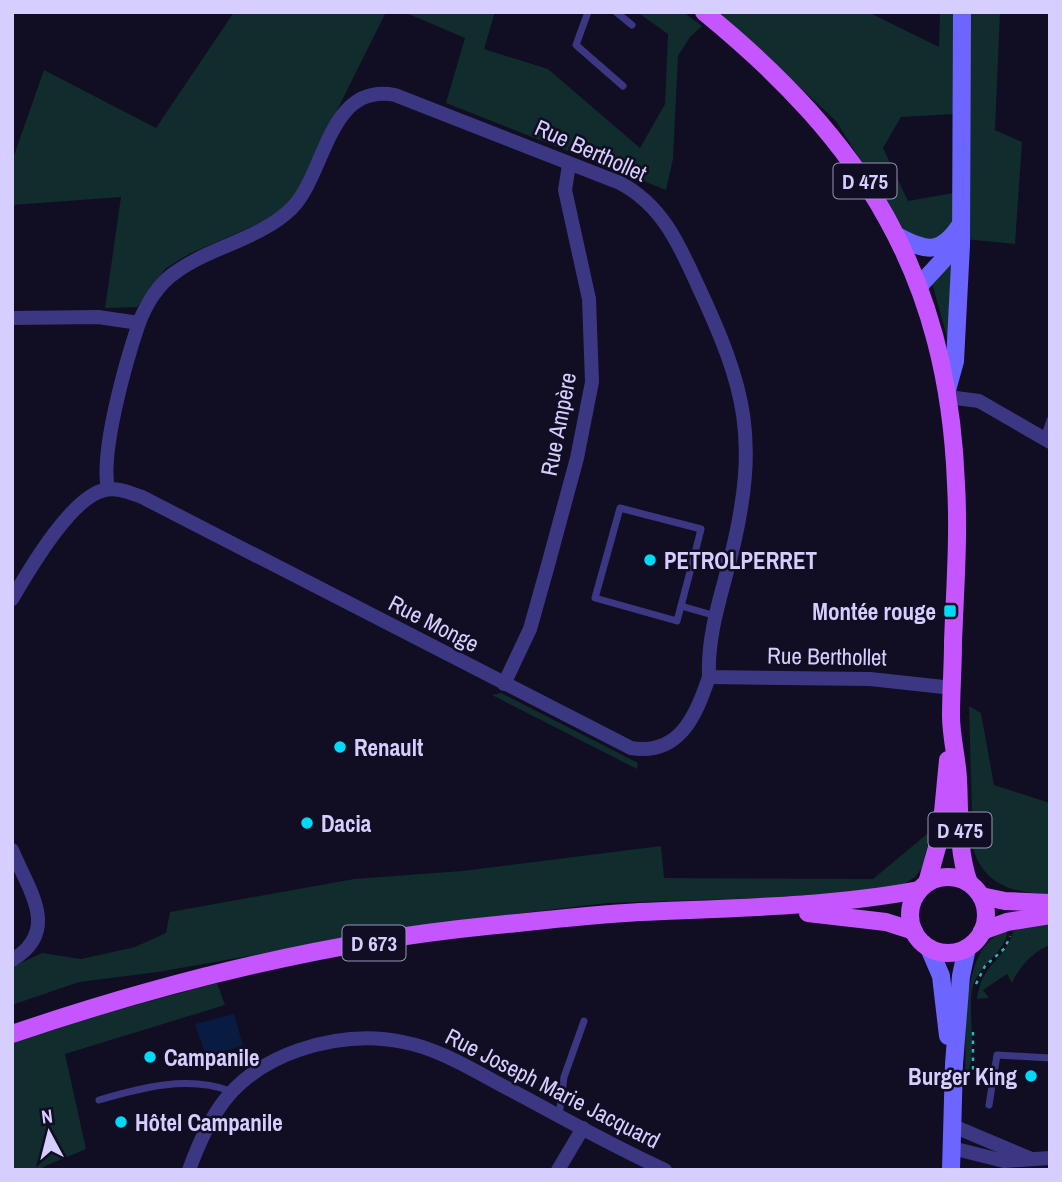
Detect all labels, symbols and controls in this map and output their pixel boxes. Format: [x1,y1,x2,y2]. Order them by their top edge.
street label: Rue Berthollet [530,112,652,188]
road number: D 475 [834,164,896,198]
street label: Rue Ampère [533,370,583,478]
place label: PETROLPERRET [664,545,817,576]
marker: PETROLPERRET [642,552,658,568]
street label: Rue Monge [384,587,484,659]
place label: Montée rouge [812,596,936,627]
marker: Montée rouge [942,603,958,619]
street label: Rue Berthollet [767,639,887,673]
place label: Renault [354,732,423,763]
marker: Renault [332,739,348,755]
place label: Dacia [321,808,372,839]
road number: D 475 [928,812,992,848]
marker: Dacia [299,815,315,831]
road number: D 673 [342,926,406,960]
street label: Rue Joseph Marie Jacquard [440,1020,666,1156]
place label: Campanile [164,1042,259,1073]
marker: Campanile [142,1049,158,1065]
place label: Burger King [908,1061,1017,1092]
marker: Burger King [1023,1068,1039,1084]
north arrow [14,1098,84,1168]
text: N [40,1103,54,1130]
place label: Hôtel Campanile [135,1107,283,1138]
marker: Hôtel Campanile [113,1114,129,1130]

